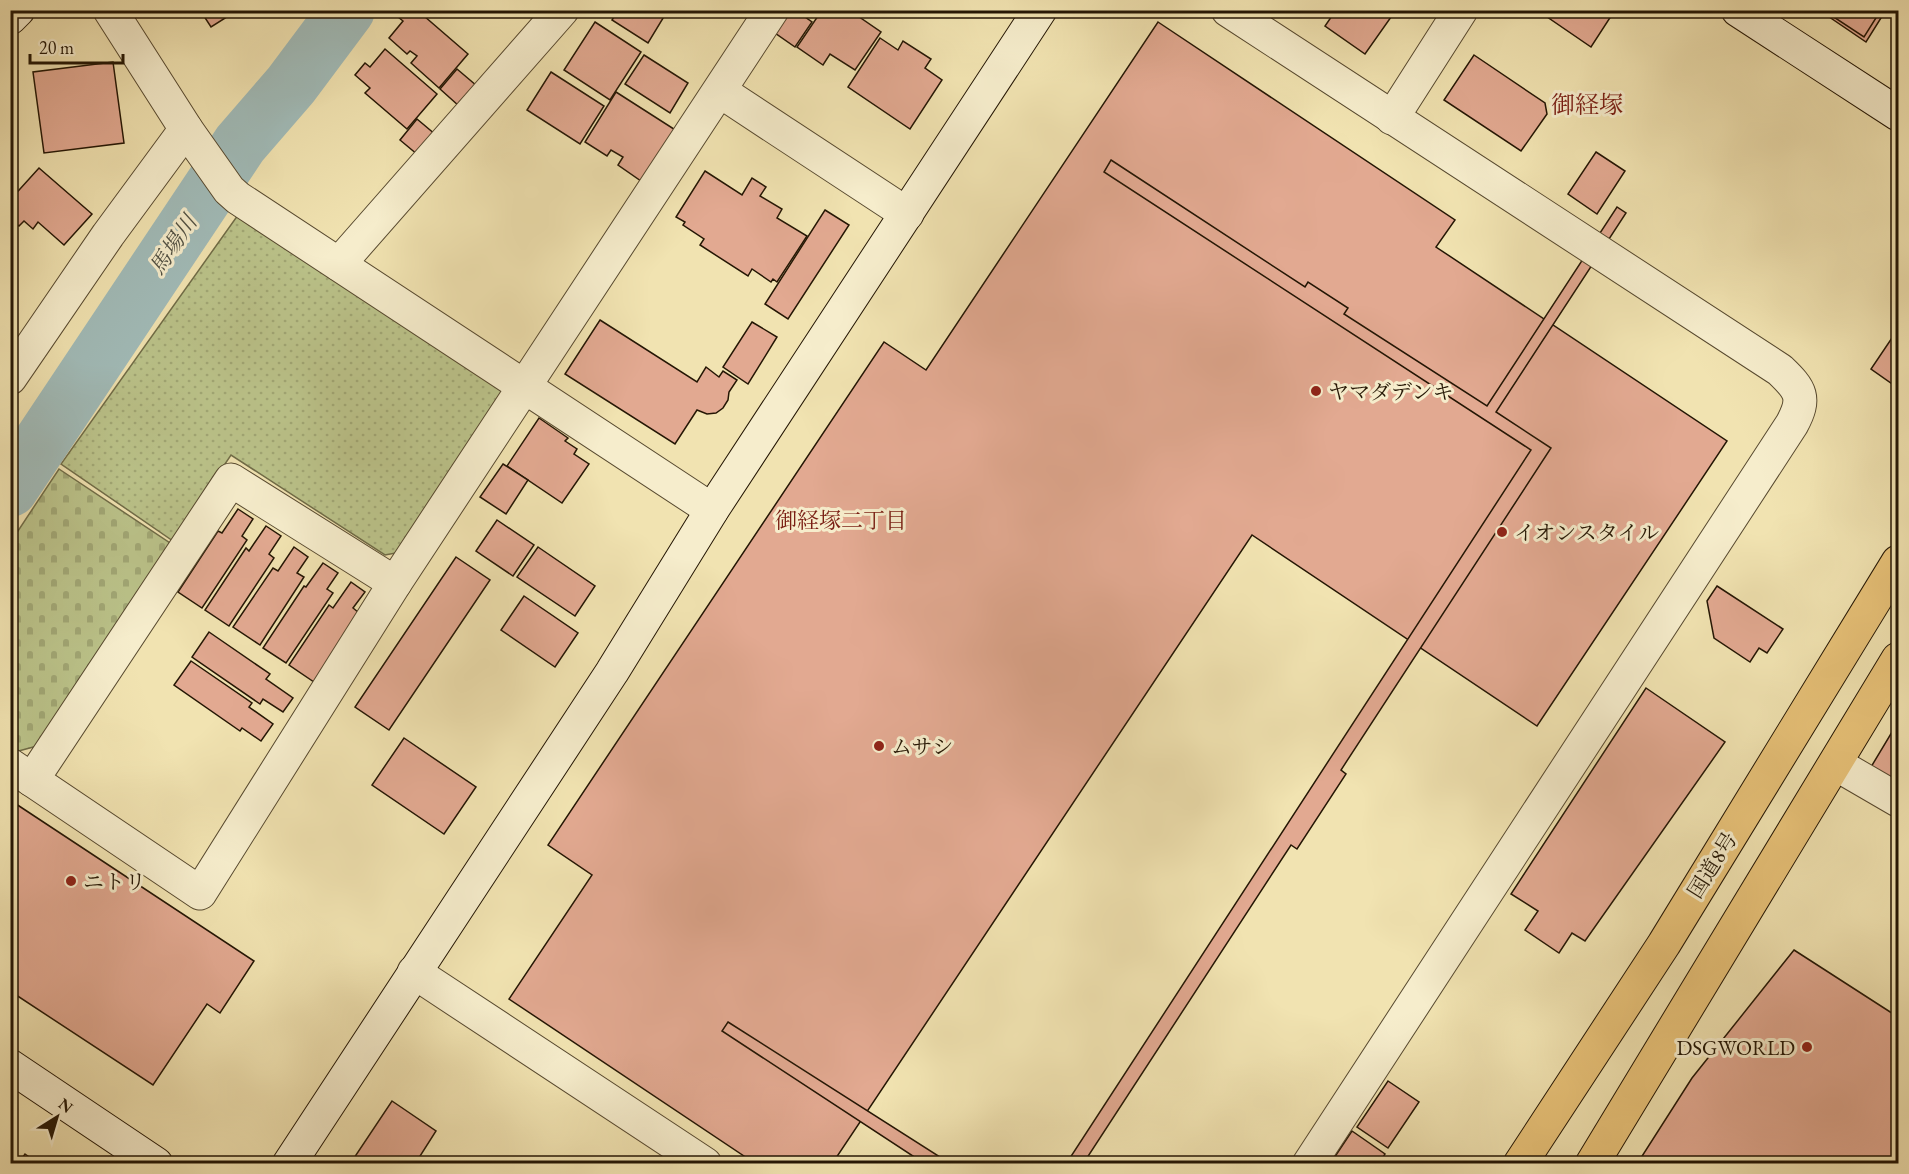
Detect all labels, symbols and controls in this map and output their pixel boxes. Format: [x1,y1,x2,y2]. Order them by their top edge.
scale bar [30,27,123,65]
text: 20 m [39,36,74,59]
district label: 御経塚 [1551,89,1623,120]
water label: 馬場川 [143,208,205,280]
place label: ヤマダデンキ [1328,378,1454,405]
marker: ヤマダデンキ [1309,384,1323,398]
district label: 御経塚二丁目 [775,506,907,535]
place label: イオンスタイル [1514,519,1659,546]
marker: イオンスタイル [1495,525,1509,539]
place label: ムサシ [891,733,953,760]
marker: ムサシ [872,739,886,753]
street label: 国道8号 [1681,827,1743,903]
place label: ニトリ [83,868,146,895]
marker: ニトリ [64,874,78,888]
place label: DSGWORLD [1676,1034,1795,1061]
marker: DSGWORLD [1800,1040,1814,1054]
north arrow [27,1087,87,1147]
text: N [54,1093,77,1118]

